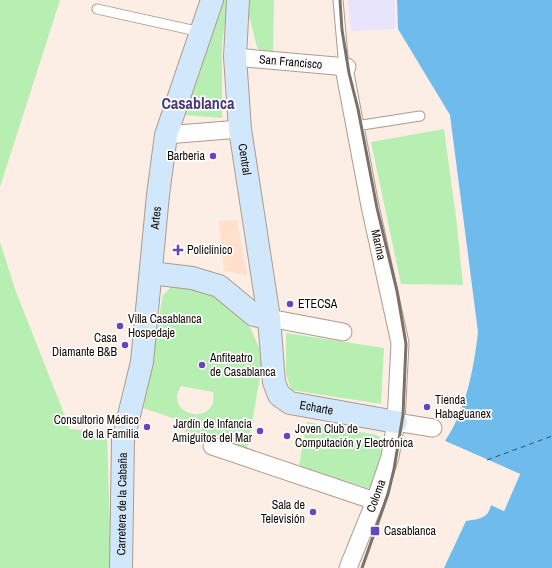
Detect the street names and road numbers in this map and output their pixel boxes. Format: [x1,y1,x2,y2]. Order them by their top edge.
street label: San Francisco [258,51,323,73]
street label: Central [234,142,255,176]
street label: Artes [147,206,165,231]
street label: Marina [367,228,390,262]
street label: Echarte [298,397,335,419]
street label: Carretera de la Cabaña [113,452,131,556]
street label: Coloma [363,477,389,515]

